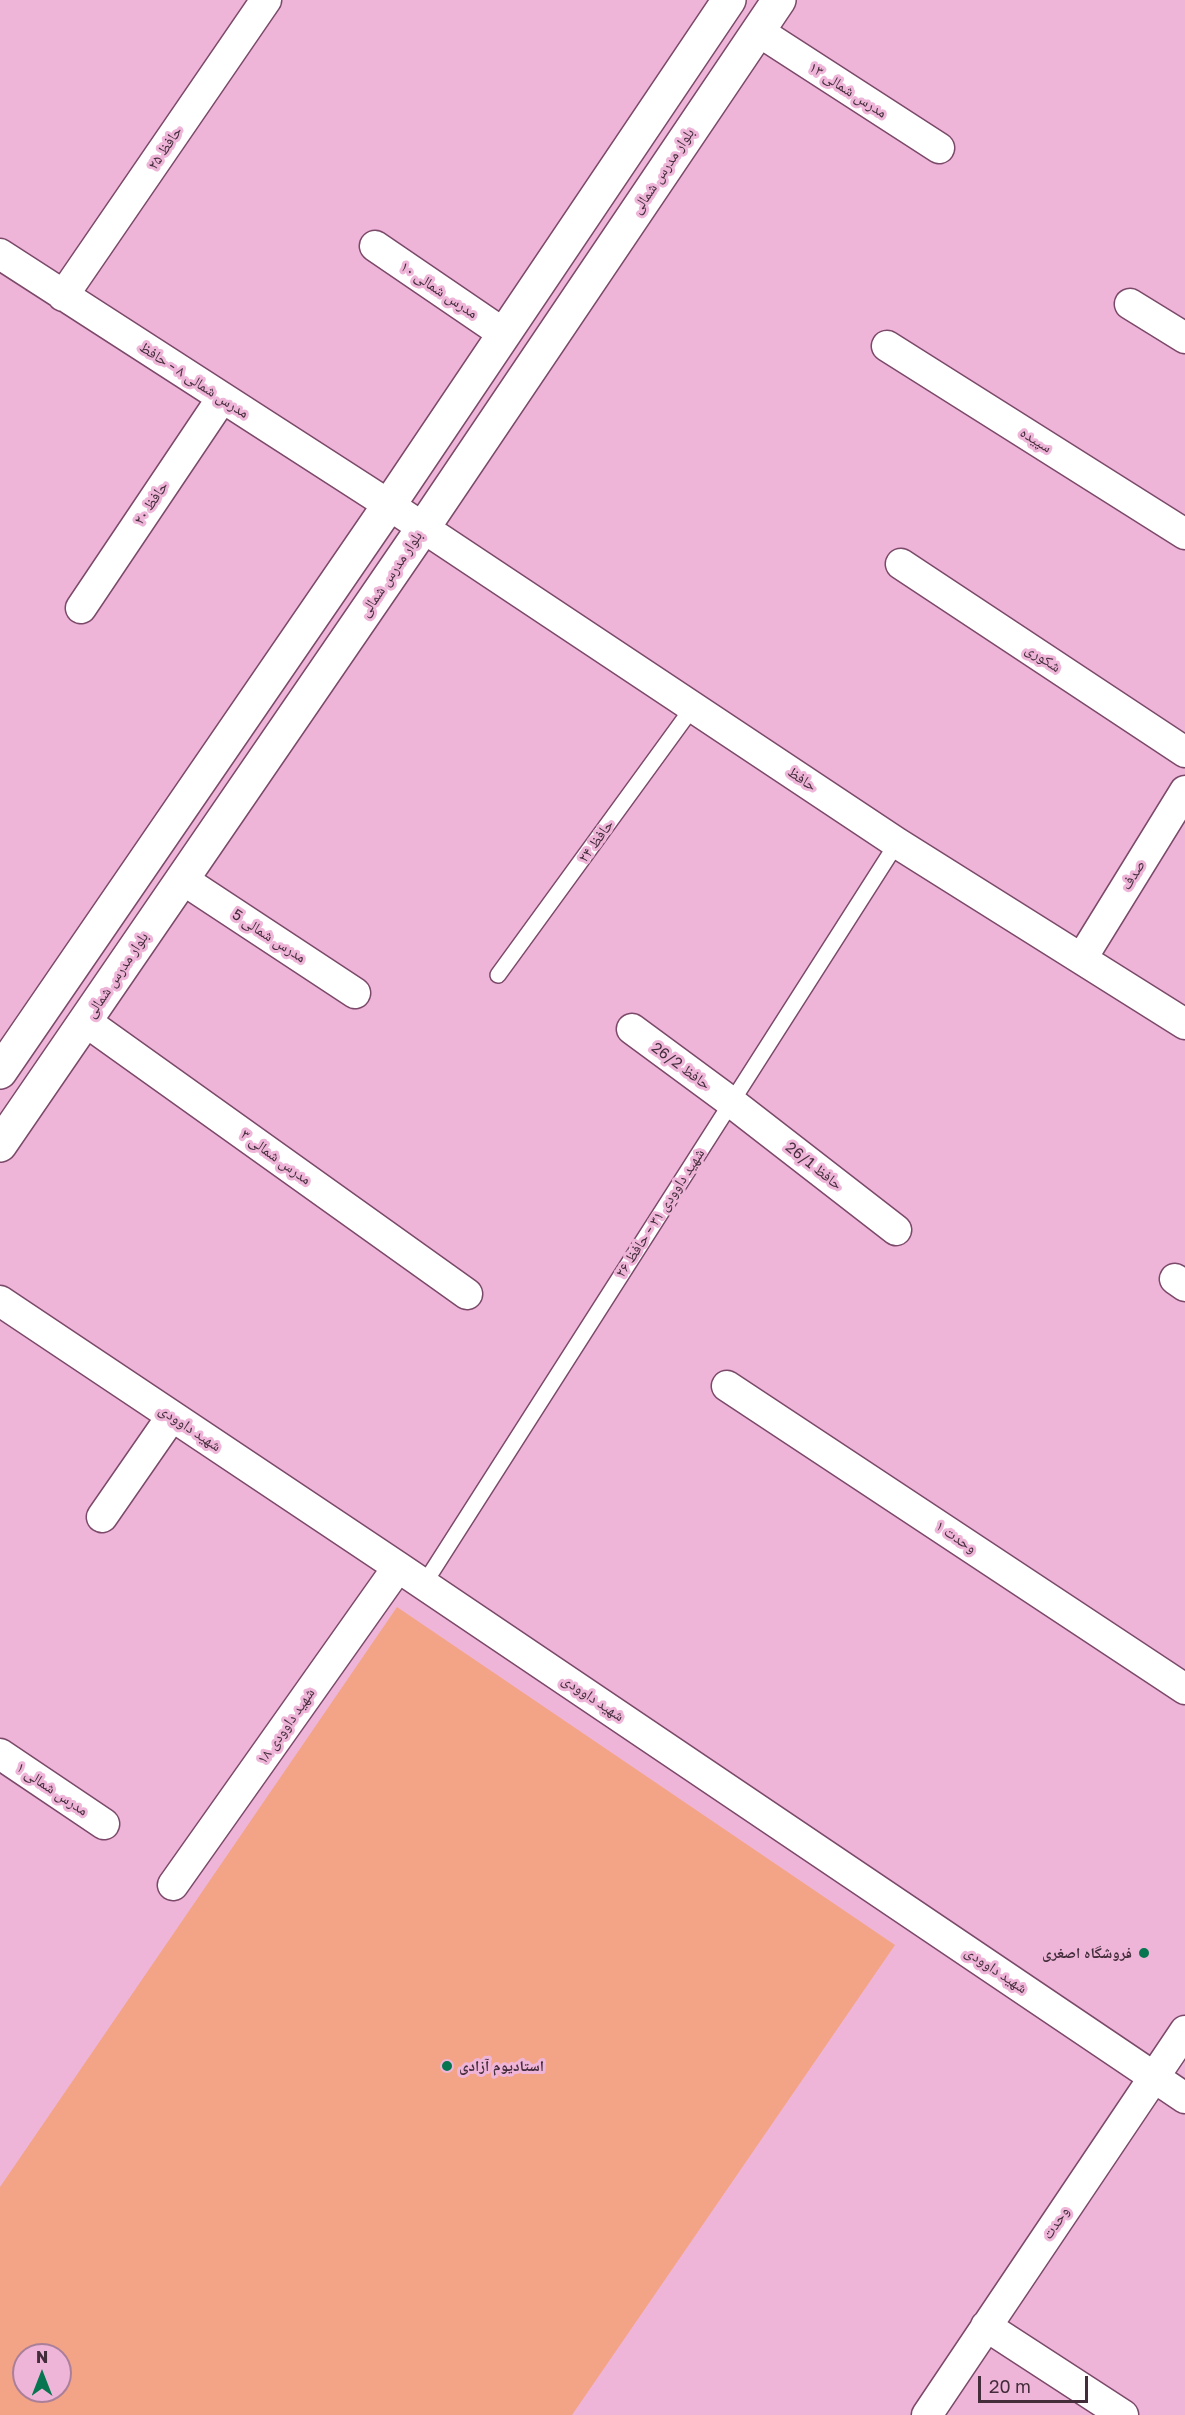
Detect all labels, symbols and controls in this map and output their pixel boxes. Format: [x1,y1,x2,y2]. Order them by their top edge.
street label: مدرس شمالی ۱۳ [806,58,890,122]
street label: حافظ ۲۵ [144,123,186,173]
street label: بلوار مدرس شمالی [628,125,698,217]
street label: مدرس شمالی ۱۰ [397,258,481,322]
street label: مدرس شمالی ۸ - حافظ [136,338,252,422]
street label: سپیده [1017,423,1055,457]
street label: حافظ ۲۰ [130,478,172,528]
street label: بلوار مدرس شمالی [356,528,426,620]
street label: شکوری [1022,640,1064,676]
street label: حافظ [784,763,820,795]
street label: حافظ ۲۴ [574,816,618,866]
street label: صدف [1117,857,1149,893]
street label: مدرس شمالی 5 [229,905,309,967]
street label: بلوار مدرس شمالی [82,929,152,1021]
street label: حافظ 26/2 [648,1039,714,1093]
street label: مدرس شمالی ۳ [237,1125,315,1189]
street label: حافظ 26/1 [782,1138,846,1194]
street label: شهید داوودی ۳۱ - حافظ ۲۶ [612,1145,708,1281]
street label: شهید داوودی [155,1401,225,1455]
street label: وحدت ۱ [932,1517,980,1557]
street label: شهید داوودی [558,1671,628,1725]
street label: شهید داوودی ۱۸ [253,1685,319,1767]
street label: مدرس شمالی ۱ [13,1758,91,1820]
street label: شهید داوودی [961,1943,1031,1997]
place label: فروشگاه اصغری [1042,1944,1132,1962]
marker: فروشگاه اصغری [1137,1946,1151,1960]
place label: استادیوم آزادی [459,2057,544,2075]
marker: استادیوم آزادی [440,2059,454,2073]
street label: وحدت [1039,2203,1073,2243]
north arrow [12,2343,72,2403]
text: N [36,2347,48,2367]
scale bar [981,2364,1090,2402]
text: 20 m [989,2375,1031,2397]

